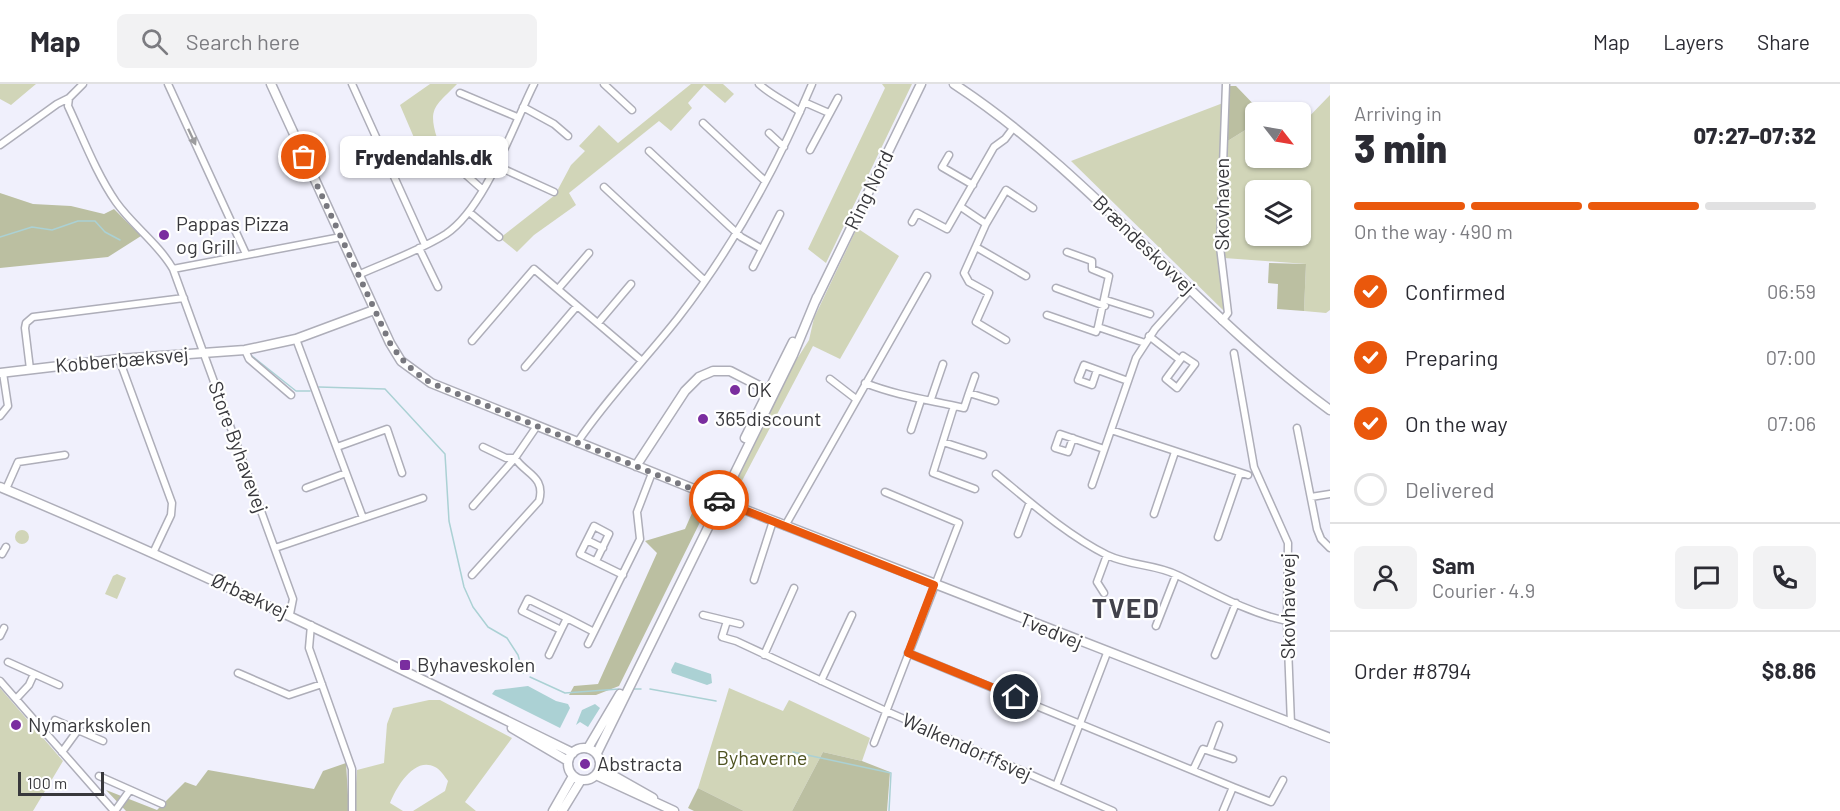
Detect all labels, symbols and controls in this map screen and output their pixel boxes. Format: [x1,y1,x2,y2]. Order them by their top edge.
search box [117,14,537,68]
text: Map [30,24,81,58]
icon: search [138,25,171,58]
text: Search here [186,28,300,54]
text: Map [1593,29,1630,54]
text: Layers [1663,29,1724,54]
text: Share [1757,29,1810,54]
text: Arriving in [1354,101,1442,125]
north arrow [1245,102,1311,168]
map controls [1245,102,1311,246]
text: 07:27–07:32 [1693,122,1816,148]
text: 3 min [1354,124,1447,171]
one-way arrow [188,129,197,146]
pin [278,131,329,182]
callout: Frydendahls.dk [340,136,508,178]
icon: bag [287,140,320,173]
text: Frydendahls.dk [355,145,493,169]
street label: Ring Nord [839,146,898,233]
street label: Skovhaven [1209,158,1233,250]
button: layers [1245,180,1311,246]
street label: Brændeskovvej [1089,190,1201,299]
place label: Pappas Pizza og Grill [176,211,289,258]
text: On the way · 490 m [1354,219,1513,243]
marker: Pappas Pizza og Grill [157,228,171,242]
icon: check [1354,275,1387,308]
text: Confirmed [1405,278,1505,304]
text: 06:59 [1767,279,1816,303]
street label: Kobberbæksvej [54,341,190,377]
icon: check [1354,341,1387,374]
text: Preparing [1405,344,1498,370]
text: 07:00 [1766,345,1816,369]
place label: OK [747,377,772,401]
street label: Store Byhavevej [204,378,274,516]
marker: OK [728,383,742,397]
place label: 365discount [715,406,822,430]
icon: check [1354,407,1387,440]
text: On the way [1405,410,1508,436]
text: 07:06 [1767,411,1816,435]
marker: 365discount [696,412,710,426]
courier [689,470,749,530]
text: Delivered [1405,476,1494,502]
icon: car [703,484,736,517]
button: person [1354,546,1417,609]
button: chat [1675,546,1738,609]
button: phone [1753,546,1816,609]
text: Sam [1432,552,1475,578]
street label: Skovhavevej [1275,553,1299,659]
street label: Ørbækvej [208,567,293,623]
text: Courier · 4.9 [1432,578,1535,602]
district label: TVED [1092,592,1160,623]
street label: Tvedvej [1016,607,1087,654]
place label: Byhaveskolen [417,652,535,676]
text: Order #8794 [1354,657,1472,683]
text: $8.86 [1762,657,1816,683]
marker: Byhaveskolen [398,658,412,672]
pin [990,671,1041,722]
icon: home [999,680,1032,713]
street label: Walkendorffsvej [899,707,1036,785]
place label: Nymarkskolen [28,712,151,736]
marker: Nymarkskolen [9,718,23,732]
park label: Byhaverne [717,745,807,769]
place label: Abstracta [597,751,682,775]
marker: Abstracta [578,757,592,771]
scale bar [18,769,104,796]
text: 100 m [27,773,67,792]

